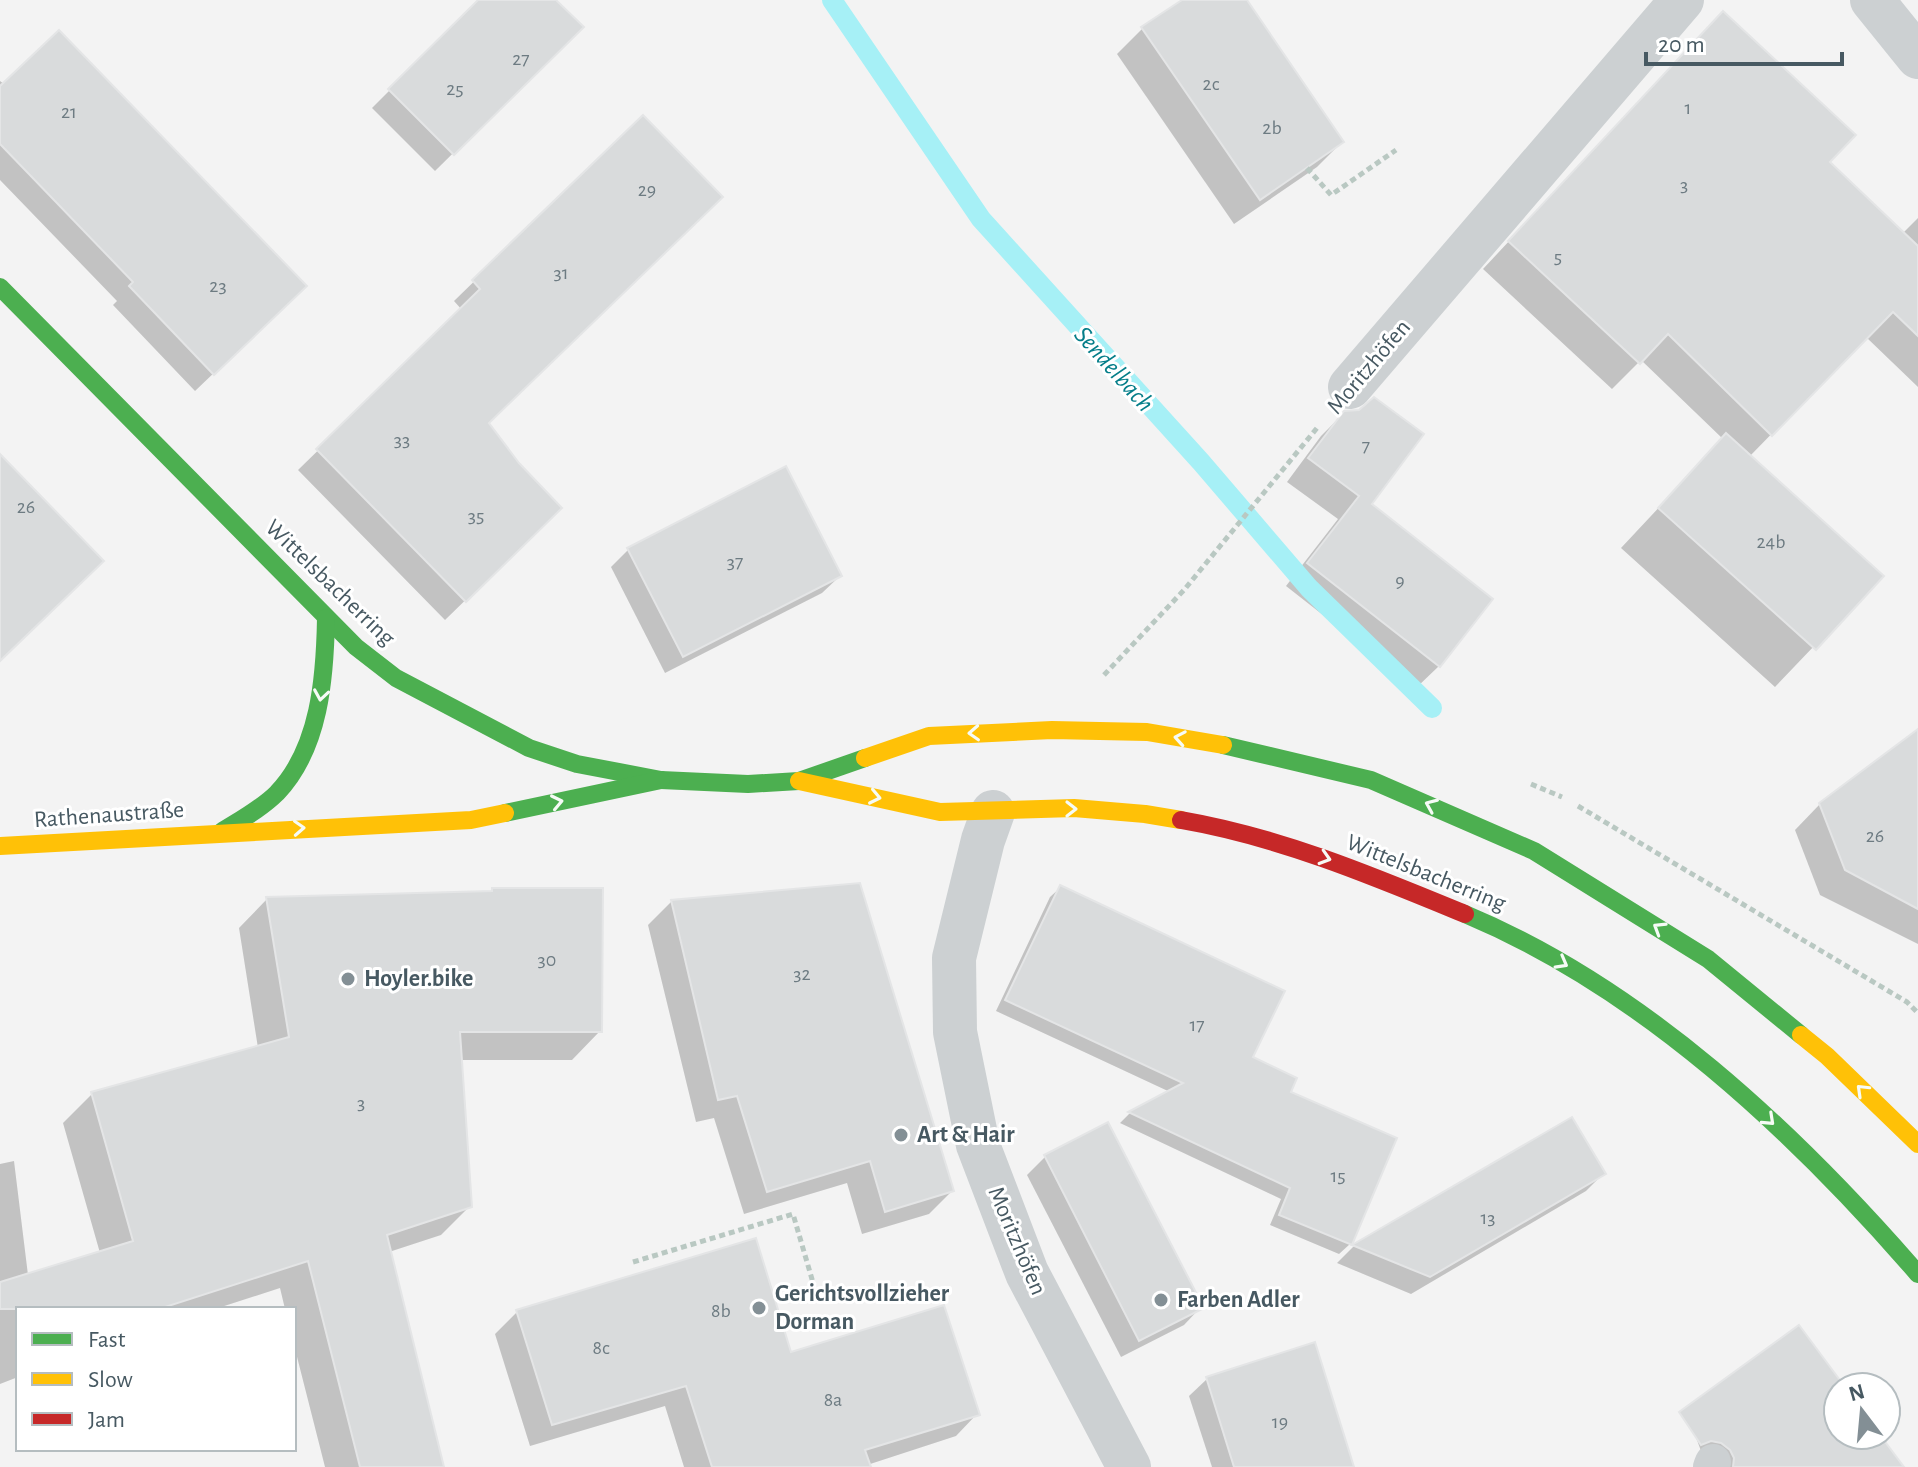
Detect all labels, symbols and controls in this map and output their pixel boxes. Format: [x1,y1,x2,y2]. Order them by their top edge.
scale bar [1646,16,1842,66]
text: 20 m [1658,33,1705,57]
house number: 27 [512,49,530,69]
house number: 2c [1203,74,1220,94]
house number: 25 [446,79,464,99]
house number: 1 [1685,98,1691,118]
house number: 21 [61,102,77,122]
house number: 2b [1262,118,1282,138]
house number: 3 [1680,175,1688,195]
house number: 29 [638,180,656,200]
house number: 5 [1554,247,1562,267]
house number: 31 [553,263,569,283]
house number: 23 [209,276,227,296]
street label: Moritzhöfen [1323,315,1415,419]
water label: Sendelbach [1069,321,1159,417]
house number: 33 [394,430,410,450]
house number: 7 [1362,436,1370,456]
house number: 26 [17,497,35,517]
house number: 35 [468,506,484,526]
street label: Wittelsbacherring [261,515,400,651]
house number: 24b [1757,532,1786,552]
house number: 37 [727,552,743,572]
house number: 9 [1395,571,1405,591]
one-way arrow [314,688,331,702]
one-way arrow [967,725,980,742]
one-way arrow [1174,730,1187,747]
one-way arrow [868,788,882,805]
one-way arrow [550,794,564,811]
street label: Rathenaustraße [33,798,185,832]
one-way arrow [1424,798,1439,814]
one-way arrow [1065,800,1078,818]
one-way arrow [293,820,306,837]
house number: 26 [1866,826,1884,846]
street label: Wittelsbacherring [1343,830,1509,916]
one-way arrow [1318,849,1331,865]
one-way arrow [1653,922,1668,937]
house number: 30 [538,950,556,970]
one-way arrow [1553,953,1568,969]
house number: 32 [793,964,811,984]
place label: Hoyler.bike [364,967,473,991]
marker: Hoyler.bike [339,970,357,988]
house number: 17 [1189,1015,1205,1035]
one-way arrow [1857,1084,1871,1099]
house number: 3 [357,1093,365,1113]
one-way arrow [1759,1111,1774,1125]
place label: Art & Hair [917,1123,1015,1147]
marker: Art & Hair [892,1126,910,1144]
house number: 15 [1330,1166,1346,1186]
street label: Moritzhöfen [983,1183,1051,1299]
house number: 13 [1480,1208,1496,1228]
place label: Gerichtsvollzieher Dorman [775,1282,950,1334]
place label: Farben Adler [1177,1288,1300,1312]
marker: Farben Adler [1152,1291,1170,1309]
marker: Gerichtsvollzieher Dorman [750,1299,768,1317]
house number: 8b [711,1301,731,1321]
legend [16,1307,296,1451]
text: Fast [88,1328,126,1352]
house number: 8c [592,1338,610,1358]
text: Slow [88,1368,133,1392]
north arrow [1822,1371,1902,1451]
text: N [1846,1380,1867,1405]
house number: 8a [824,1390,842,1410]
text: Jam [88,1408,125,1432]
house number: 19 [1272,1412,1288,1432]

